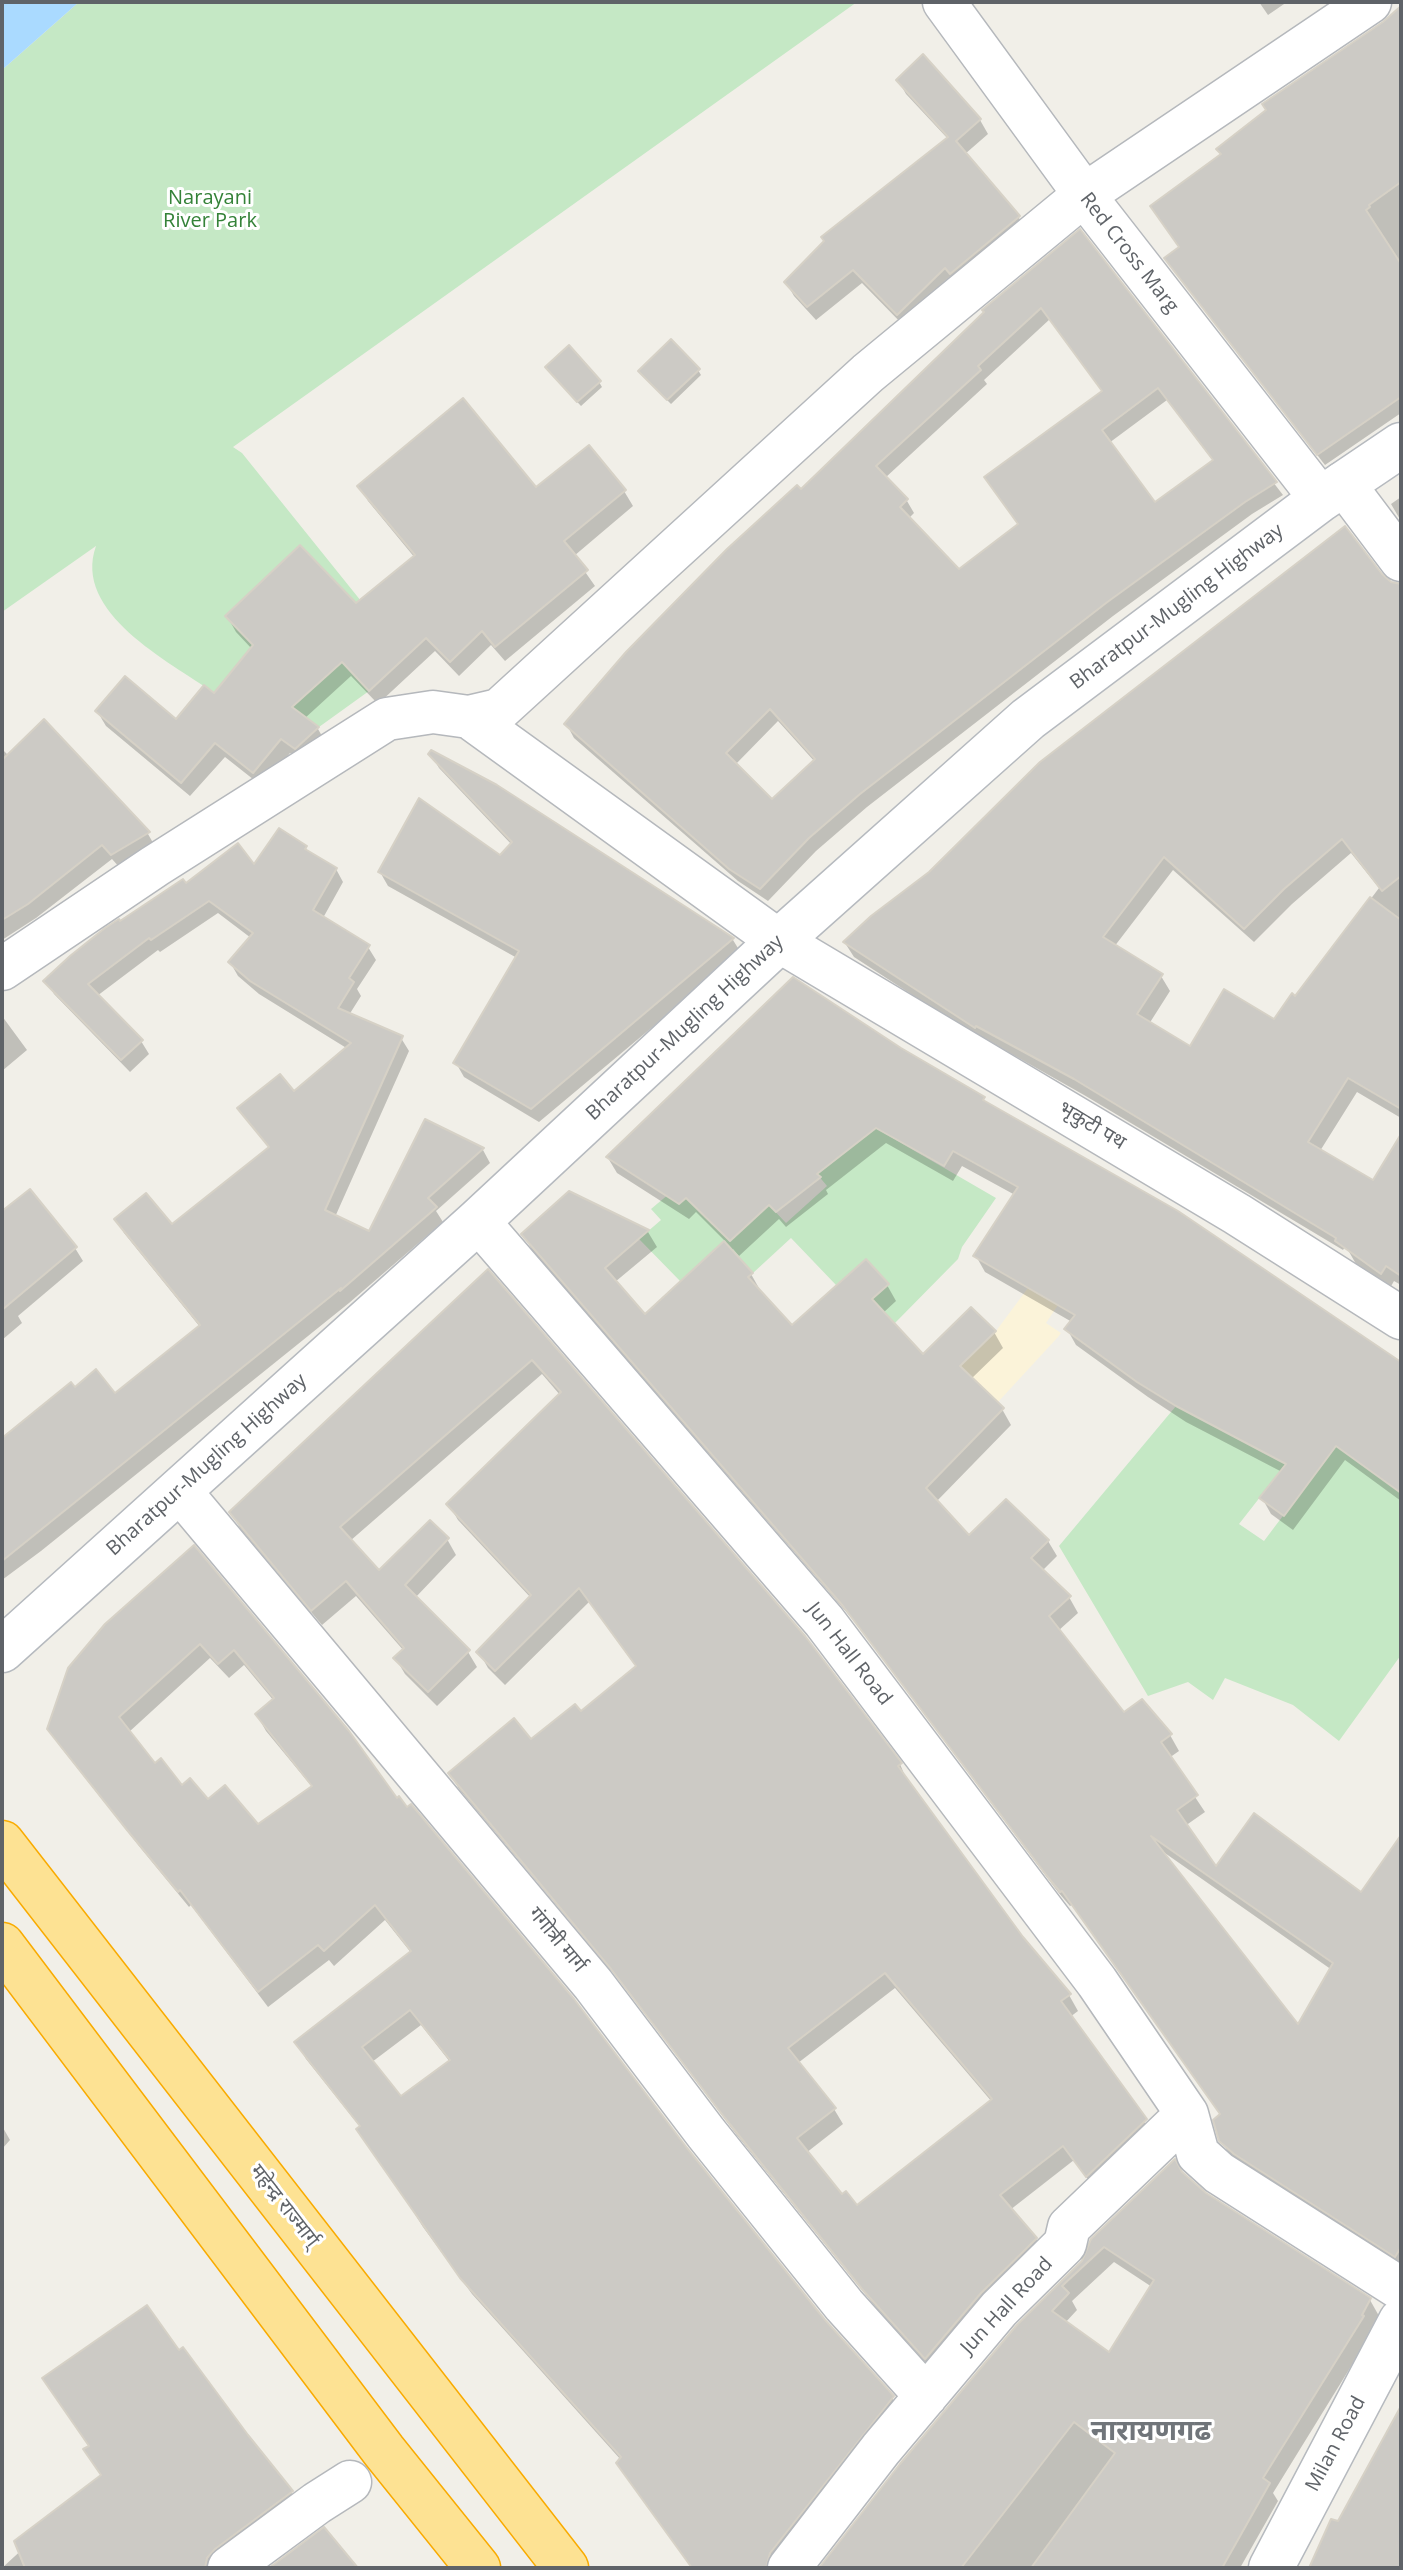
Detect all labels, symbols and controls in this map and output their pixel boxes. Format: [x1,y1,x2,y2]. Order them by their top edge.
park label: Narayani River Park [163,186,257,233]
street label: Red Cross Marg [1075,188,1183,318]
street label: Bharatpur-Mugling Highway [1066,519,1288,695]
street label: Bharatpur-Mugling Highway [581,930,789,1126]
street label: भृकुटी पथ [1054,1097,1130,1155]
street label: Bharatpur-Mugling Highway [102,1369,312,1561]
street label: Jun Hall Road [801,1598,897,1710]
street label: गंगोत्री मार्ग [523,1903,591,1977]
street label: महेन्द्र राज्मार्ग् [244,2160,324,2252]
street label: Jun Hall Road [956,2252,1058,2360]
street label: Milan Road [1301,2392,1371,2496]
district label: नारायणगढ [1091,2415,1211,2449]

